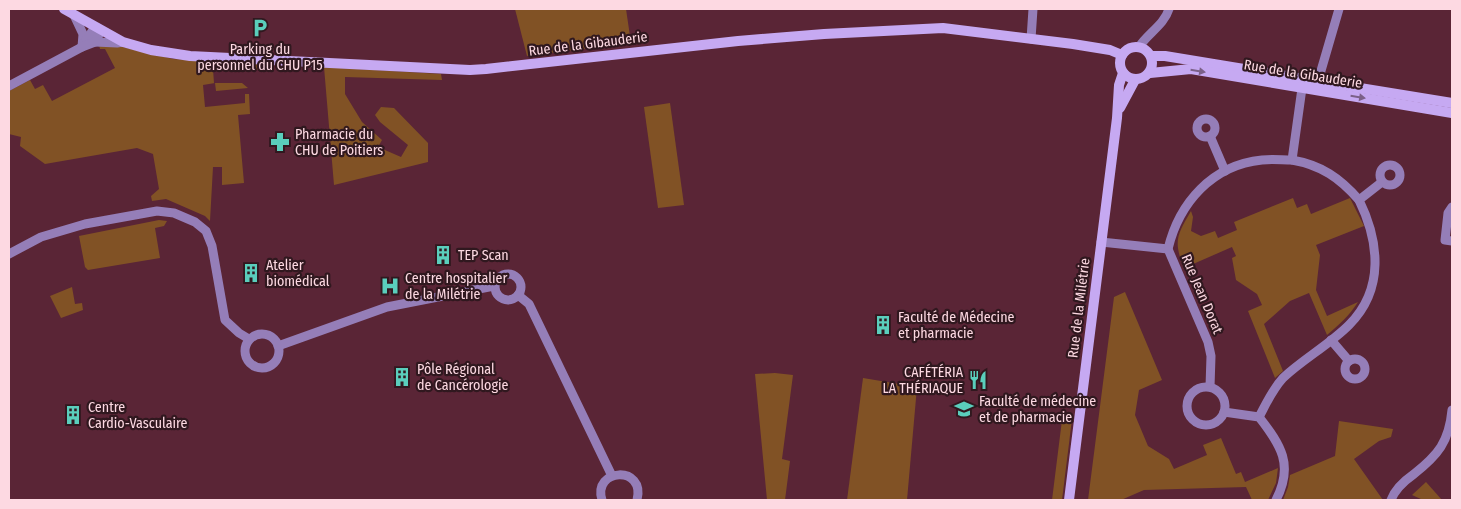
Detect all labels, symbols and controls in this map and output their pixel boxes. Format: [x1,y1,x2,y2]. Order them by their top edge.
parking icon: Parking du personnel du CHU P15 [249,17,271,39]
street label: Rue de la Gibauderie [528,28,648,60]
place label: Parking du personnel du CHU P15 [197,41,323,74]
street label: Rue de la Gibauderie [1243,56,1363,92]
one-way arrow [1190,67,1206,75]
one-way arrow [1351,94,1367,102]
place label: Pharmacie du CHU de Poitiers [295,126,383,159]
pharmacy icon: Pharmacie du CHU de Poitiers [269,131,291,153]
building icon: TEP Scan [432,244,454,266]
place label: TEP Scan [458,247,509,264]
street label: Rue Jean Dorat [1178,252,1227,337]
place label: Atelier biomédical [266,257,330,290]
street label: Rue de la Milétrie [1064,257,1094,359]
building icon: Atelier biomédical [240,262,262,284]
place label: Centre hospitalier de la Milétrie [405,270,507,303]
hospital icon: Centre hospitalier de la Milétrie [379,275,401,297]
place label: Faculté de Médecine et pharmacie [898,309,1015,342]
building icon: Faculté de Médecine et pharmacie [872,314,894,336]
place label: Pôle Régional de Cancérologie [417,361,509,394]
place label: CAFÉTÉRIA LA THÉRIAQUE [883,363,964,397]
building icon: Pôle Régional de Cancérologie [391,366,413,388]
restaurant icon: CAFÉTÉRIA LA THÉRIAQUE [967,369,989,391]
place label: Faculté de médecine et de pharmacie [979,393,1096,426]
school or university icon: Faculté de médecine et de pharmacie [953,398,975,420]
place label: Centre Cardio-Vasculaire [88,399,188,432]
building icon: Centre Cardio-Vasculaire [62,404,84,426]

